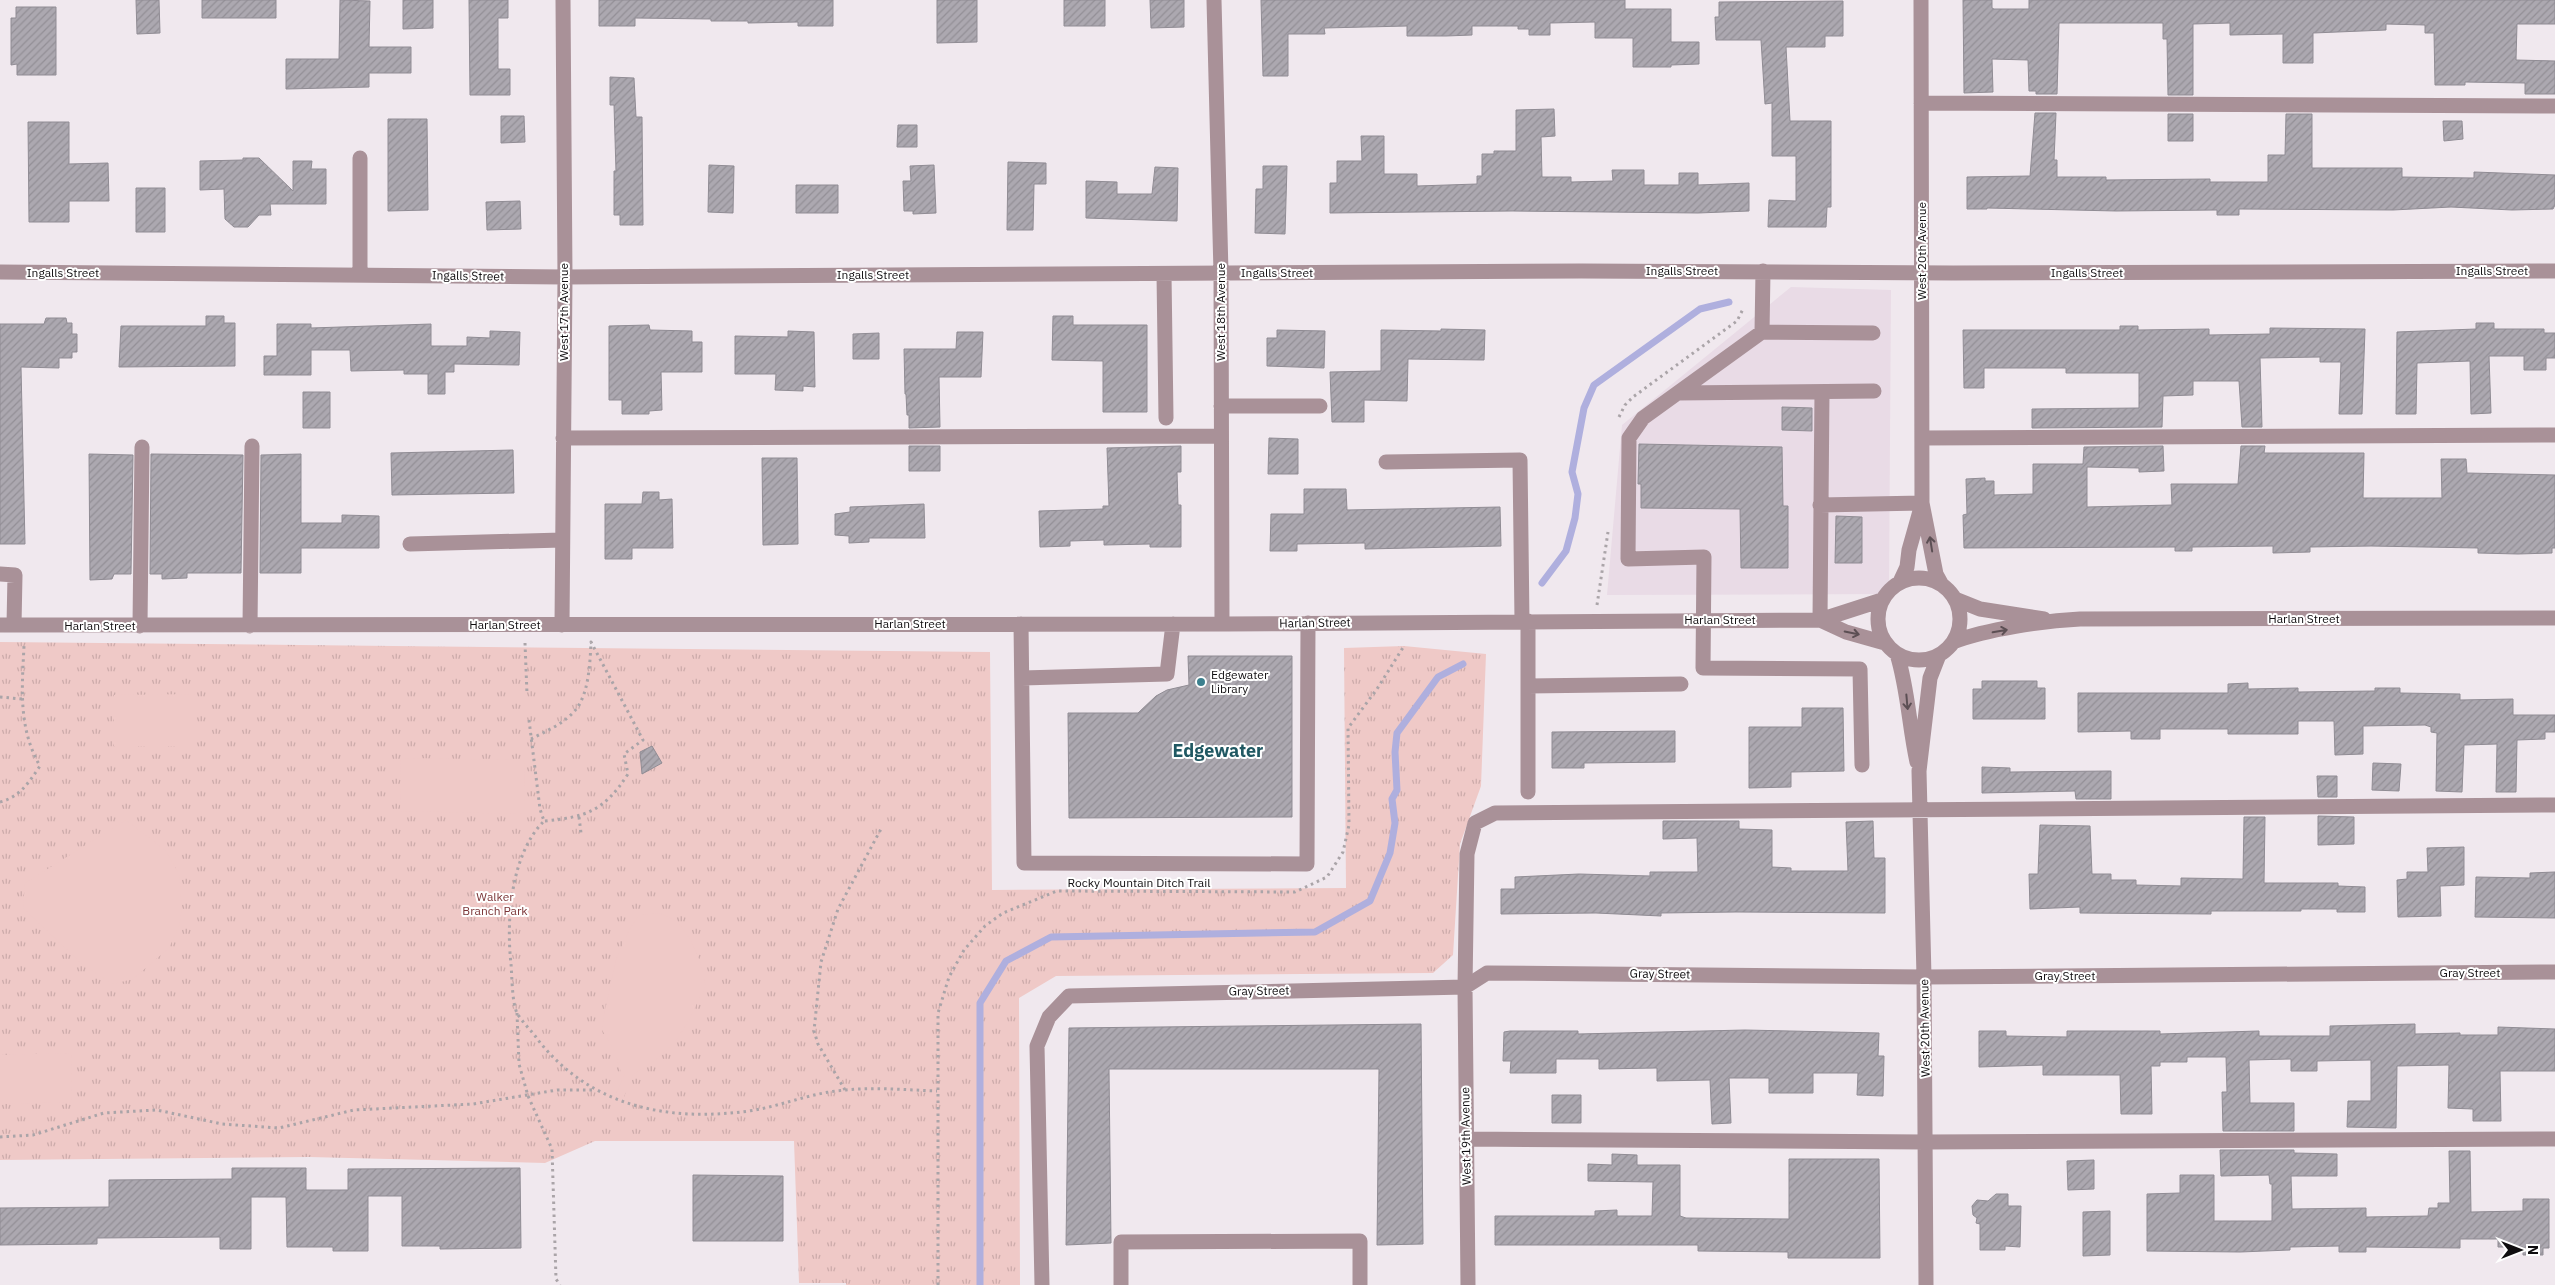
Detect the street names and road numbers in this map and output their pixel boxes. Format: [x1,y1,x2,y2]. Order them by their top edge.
street label: West 20th Avenue [1914,201,1929,300]
street label: West 17th Avenue [556,262,571,361]
street label: West 18th Avenue [1213,262,1228,361]
street label: Ingalls Street [1646,263,1718,278]
street label: Ingalls Street [2456,263,2528,278]
street label: Ingalls Street [27,265,99,280]
street label: Ingalls Street [1241,265,1313,280]
street label: Ingalls Street [2051,265,2123,280]
street label: Ingalls Street [432,267,504,284]
street label: Ingalls Street [837,267,909,282]
street label: Harlan Street [2268,611,2340,626]
street label: Harlan Street [1684,612,1756,627]
street label: Harlan Street [1279,614,1351,631]
street label: Harlan Street [874,616,946,631]
street label: Harlan Street [469,617,541,632]
street label: Harlan Street [64,618,136,633]
street label: Rocky Mountain Ditch Trail [1067,875,1211,890]
street label: Gray Street [1629,965,1691,982]
street label: Gray Street [2440,965,2500,980]
street label: Gray Street [2035,968,2095,983]
street label: West 20th Avenue [1916,978,1933,1077]
street label: Gray Street [1228,982,1290,999]
street label: West 19th Avenue [1457,1086,1474,1185]

